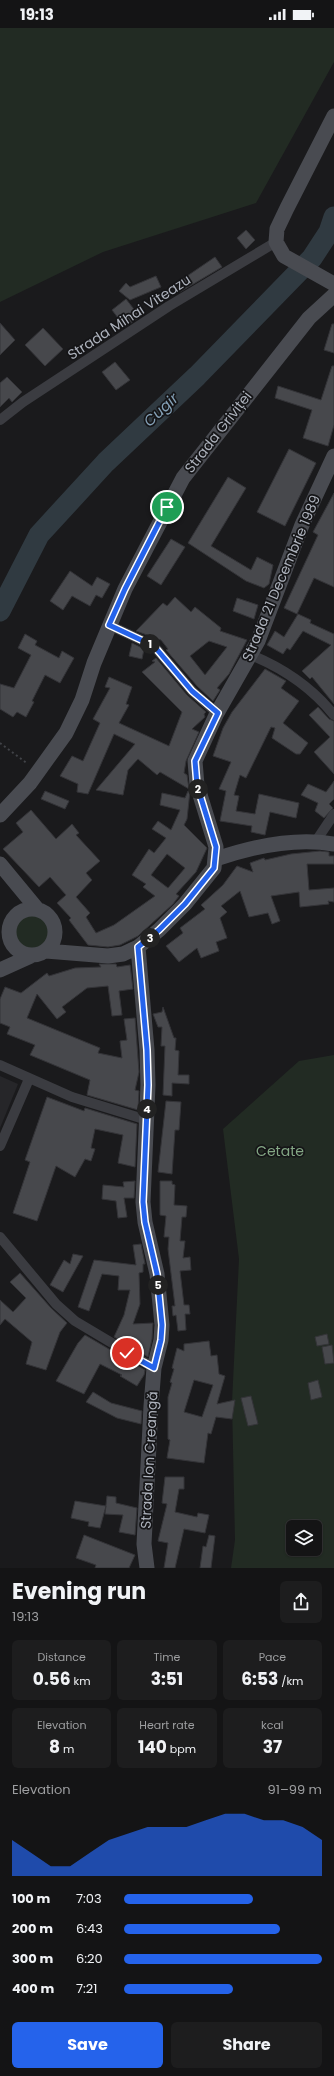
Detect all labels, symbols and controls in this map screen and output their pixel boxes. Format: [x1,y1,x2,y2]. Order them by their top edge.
text: 19:13 [20,4,54,25]
street label: Strada Mihai Viteazu [63,270,195,364]
street label: Strada Griviței [180,387,256,477]
water label: Cugir [139,388,183,431]
pin [150,490,184,524]
street label: Strada 21 Decembrie 1989 [237,492,325,664]
icon: arrive [156,496,178,518]
pin: 1 [140,634,160,654]
text: 1 [148,636,152,652]
pin: 2 [188,779,208,799]
text: 2 [195,781,201,797]
pin: 3 [140,928,160,948]
text: 3 [147,930,153,946]
pin: 4 [137,1099,157,1119]
text: 4 [143,1101,151,1117]
park label: Cetate [256,1141,304,1161]
pin: 5 [148,1275,168,1295]
text: 5 [154,1277,162,1293]
pin [110,1336,144,1370]
icon: check [116,1342,138,1364]
street label: Strada Ion Creangă [135,1391,163,1529]
map controls [286,1520,322,1556]
button: layers [286,1520,322,1556]
text: Evening run [12,1576,146,1607]
button: share [280,1581,322,1623]
text: 19:13 [12,1607,39,1626]
text: Distance [38,1649,86,1665]
text: Time [154,1649,180,1665]
text: Pace [259,1649,286,1665]
text: 0.56 [33,1667,71,1691]
text: 3:51 [151,1667,183,1691]
text: 6:53 [241,1667,278,1691]
text: km [71,1673,91,1689]
text: /km [278,1673,303,1689]
text: Elevation [37,1717,86,1733]
text: Heart rate [139,1717,195,1733]
text: kcal [261,1717,284,1733]
text: 8 [49,1735,60,1759]
text: 140 [138,1735,167,1759]
text: 37 [263,1735,282,1759]
text: m [60,1741,74,1757]
text: bpm [167,1741,196,1757]
text: Elevation [12,1780,71,1799]
text: 91–99 m [268,1780,322,1799]
text: 100 m [12,1889,50,1908]
text: 7:03 [76,1889,102,1908]
text: 200 m [12,1919,53,1938]
text: 6:43 [76,1919,103,1938]
text: 300 m [12,1949,53,1968]
text: 6:20 [76,1949,103,1968]
text: 400 m [12,1979,54,1998]
text: 7:21 [76,1979,98,1998]
button: Save [12,2022,163,2068]
button: Share [171,2022,322,2068]

